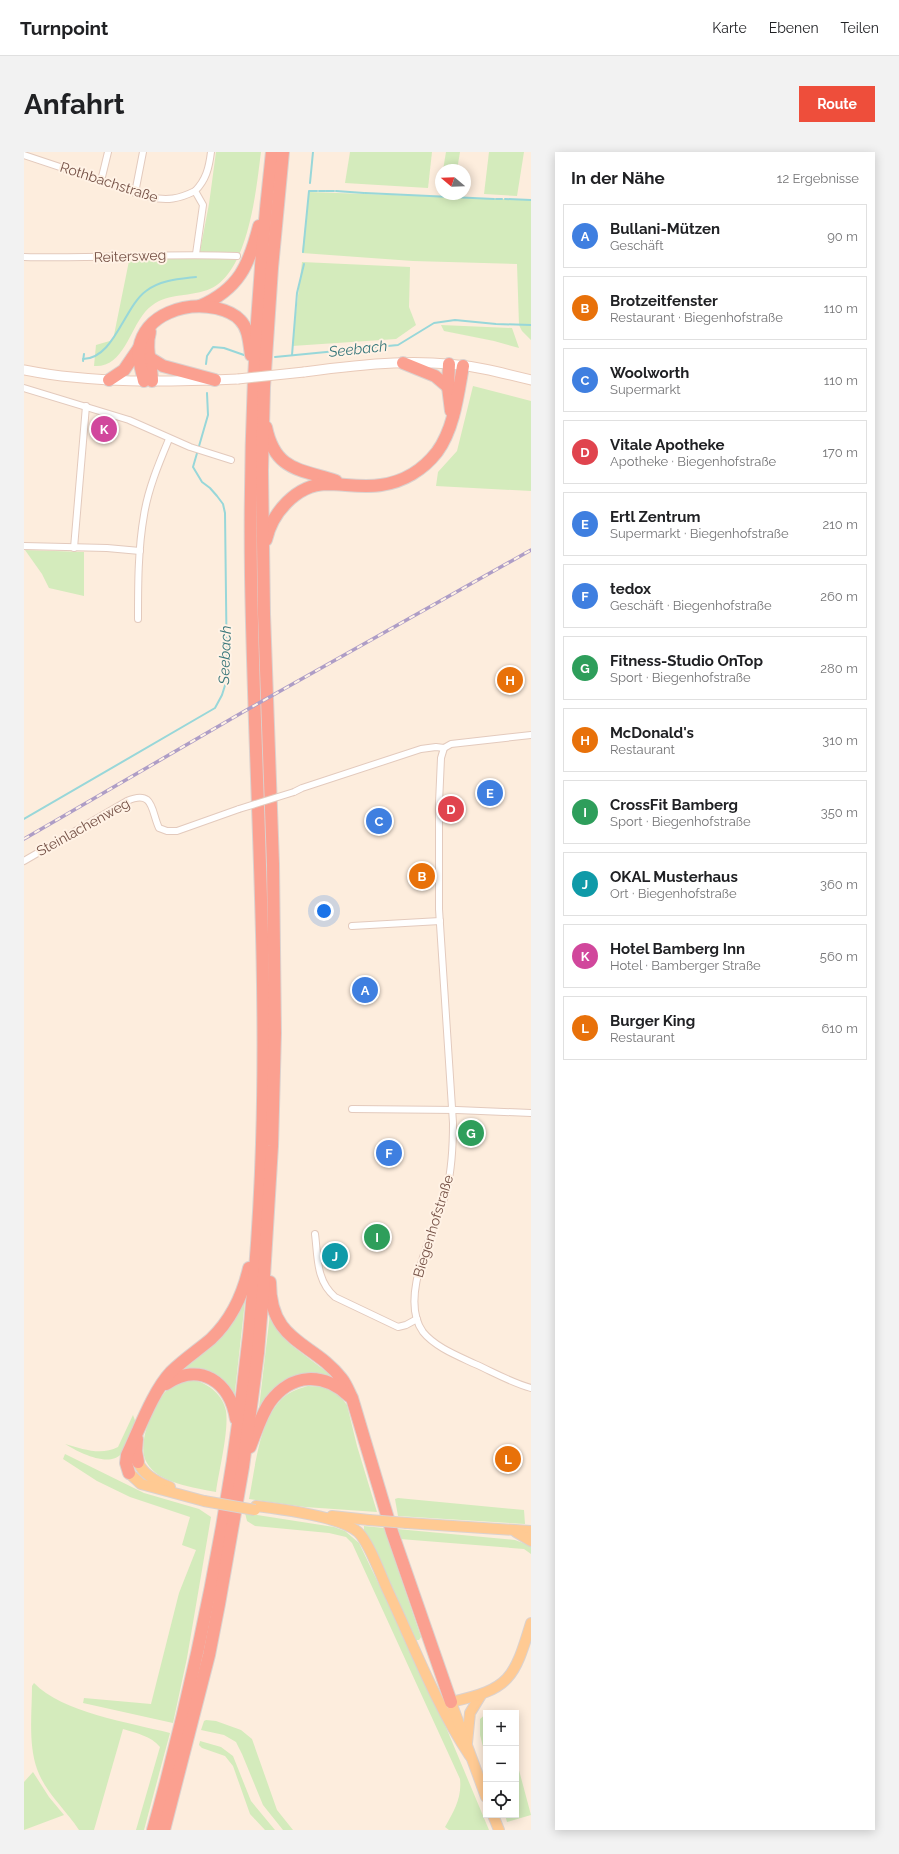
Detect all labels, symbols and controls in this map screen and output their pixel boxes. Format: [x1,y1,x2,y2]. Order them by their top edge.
text: Turnpoint [20,17,108,39]
text: Karte [712,20,747,36]
text: Ebenen [769,20,819,36]
text: Teilen [841,20,879,36]
button: Route [799,86,875,122]
text: Anfahrt [24,88,125,121]
street label: Rothbachstraße [58,159,160,205]
north arrow [435,164,471,200]
text: In der Nähe [571,168,665,188]
text: 12 Ergebnisse [777,171,859,186]
text: Bullani-Mützen [610,220,720,238]
text: A [581,229,589,244]
text: 90 m [827,229,858,244]
text: Geschäft [610,238,664,253]
street label: Reitersweg [93,247,167,265]
text: Brotzeitfenster [610,292,718,310]
text: B [581,301,589,316]
text: 110 m [824,301,858,316]
text: Restaurant · Biegenhofstraße [610,310,783,325]
water label: Seebach [327,337,388,361]
text: Woolworth [610,364,689,382]
text: C [581,373,589,388]
text: 110 m [824,373,858,388]
text: Supermarkt [610,382,681,397]
pin: K [91,414,117,444]
text: Vitale Apotheke [610,436,725,454]
text: D [580,445,590,460]
text: 170 m [822,445,858,460]
text: Apotheke · Biegenhofstraße [610,454,776,469]
text: Ertl Zentrum [610,508,701,526]
text: E [581,517,589,532]
text: 210 m [822,517,858,532]
text: Supermarkt · Biegenhofstraße [610,526,789,541]
text: tedox [610,580,651,598]
text: F [581,589,589,604]
text: 260 m [820,589,858,604]
text: Geschäft · Biegenhofstraße [610,598,772,613]
water label: Seebach [215,625,235,686]
text: Fitness-Studio OnTop [610,652,763,670]
text: G [580,661,590,676]
text: 280 m [820,661,858,676]
pin: H [497,665,523,695]
text: Sport · Biegenhofstraße [610,670,751,685]
text: McDonald's [610,724,694,742]
text: H [580,733,590,748]
text: 310 m [822,733,858,748]
text: Restaurant [610,742,675,757]
pin: E [477,778,503,808]
pin: D [438,794,464,824]
street label: Steinlachenweg [34,795,132,859]
text: CrossFit Bamberg [610,796,738,814]
text: I [583,805,587,820]
text: 350 m [821,805,858,820]
pin: C [366,806,392,836]
text: Sport · Biegenhofstraße [610,814,751,829]
pin: B [409,861,435,891]
text: OKAL Musterhaus [610,868,738,886]
text: J [582,877,588,892]
text: 360 m [820,877,858,892]
text: Ort · Biegenhofstraße [610,886,737,901]
your location [314,901,334,921]
text: Hotel Bamberg Inn [610,940,745,958]
text: K [581,949,589,964]
text: 560 m [820,949,858,964]
text: Hotel · Bamberger Straße [610,958,761,973]
pin: A [352,975,378,1005]
text: Burger King [610,1012,695,1030]
text: L [581,1021,589,1036]
text: 610 m [821,1021,858,1036]
text: Restaurant [610,1030,675,1045]
pin: G [458,1118,484,1148]
pin: F [376,1138,402,1168]
street label: Biegenhofstraße [410,1173,456,1279]
pin: I [364,1222,390,1252]
pin: J [322,1241,348,1271]
pin: L [495,1444,521,1474]
map controls [483,1710,519,1818]
button: + [483,1710,519,1746]
button: − [483,1746,519,1782]
button: locate [483,1782,519,1818]

